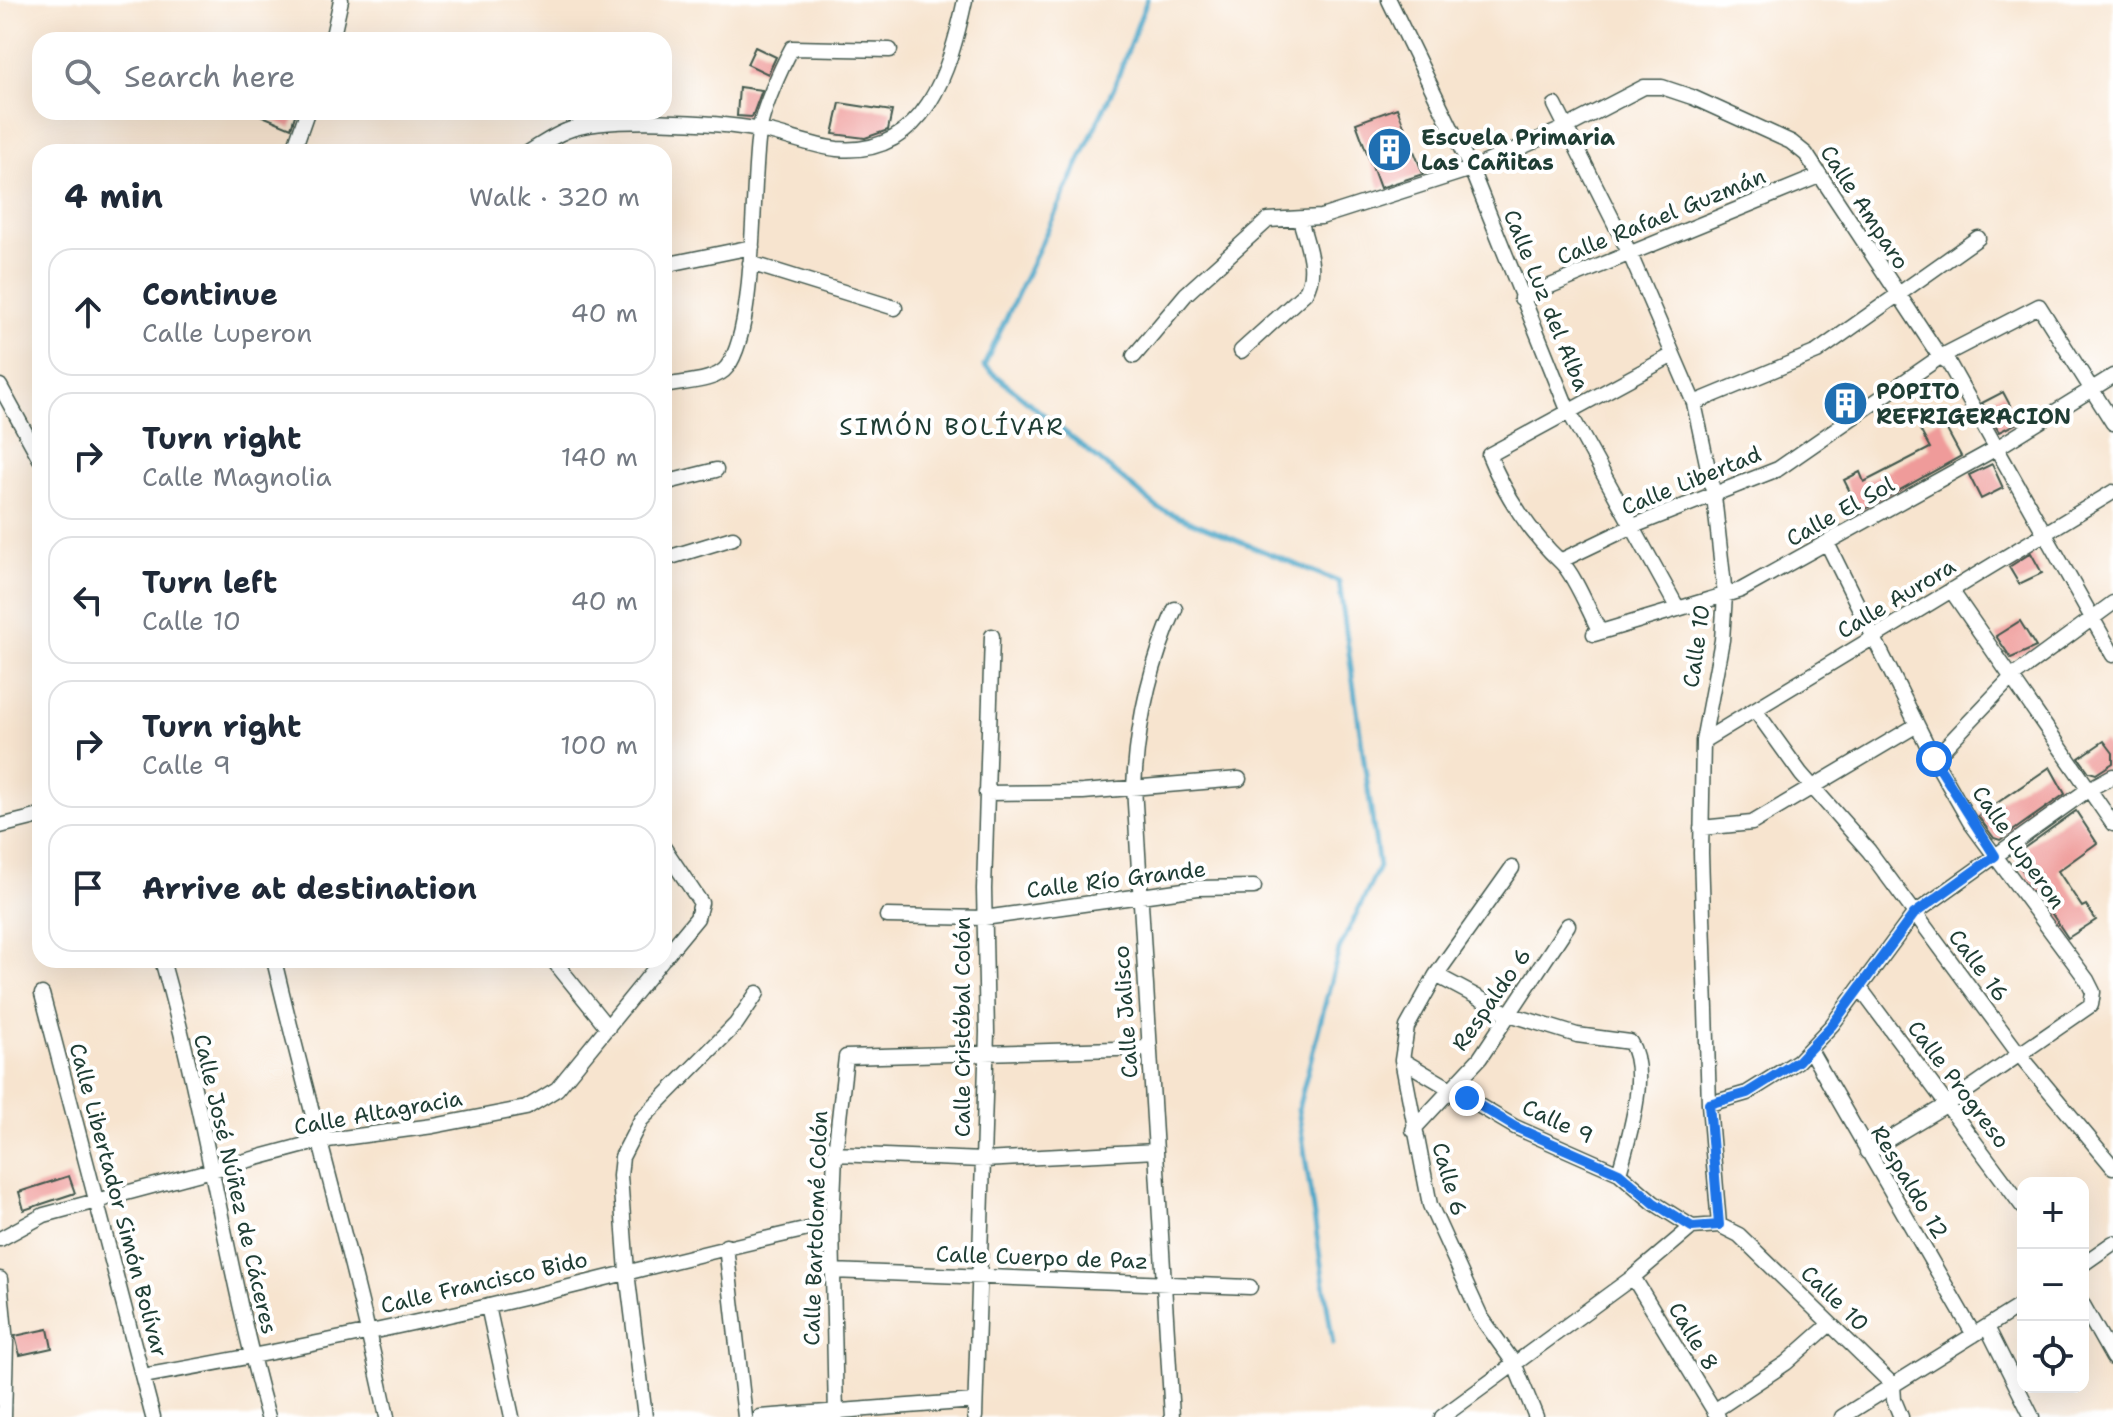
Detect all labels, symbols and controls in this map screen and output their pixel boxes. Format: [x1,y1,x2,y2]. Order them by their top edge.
search box [32,32,672,120]
icon: search [60,54,104,98]
text: Search here [124,56,295,97]
place label: Escuela Primaria Las Cañitas [1421,123,1615,177]
building icon: Escuela Primaria Las Cañitas [1366,126,1414,174]
street label: Calle Amparo [1814,139,1916,275]
street label: Calle Rafael Guzmán [1553,161,1770,272]
text: 4 min [64,173,163,219]
text: Walk · 320 m [469,179,640,214]
street label: Calle Luz del Alba [1497,205,1596,396]
text: Continue [142,274,278,315]
icon: ahead [66,290,110,334]
text: 40 m [571,295,638,330]
text: Calle Luperon [142,315,312,350]
place label: POPITO REFRIGERACION [1876,377,2071,431]
building icon: POPITO REFRIGERACION [1821,380,1869,428]
district label: SIMÓN BOLÍVAR [839,411,1065,443]
text: Turn right [142,418,301,459]
icon: right [66,434,110,478]
text: 140 m [561,439,638,474]
street label: Calle Libertad [1617,439,1765,522]
text: Calle Magnolia [142,459,332,494]
street label: Calle El Sol [1781,470,1900,553]
street label: Calle Aurora [1832,552,1961,645]
text: Turn left [142,562,277,603]
icon: left [66,578,110,622]
text: 40 m [571,583,638,618]
text: Calle 10 [142,603,241,638]
street label: Calle 10 [1676,603,1717,690]
text: Turn right [142,706,301,747]
icon: right [66,722,110,766]
text: 100 m [560,727,638,762]
route start [1916,741,1952,777]
text: Calle 9 [142,747,231,782]
street label: Calle Luperon [1965,780,2072,915]
street label: Calle Río Grande [1025,854,1207,905]
icon: arrive [66,866,110,910]
text: Arrive at destination [142,868,477,909]
street label: Calle Cristóbal Colón [948,917,977,1137]
street label: Calle 16 [1942,923,2015,1007]
street label: Respaldo 6 [1445,942,1538,1057]
street label: Calle Jalisco [1106,945,1145,1079]
street label: Calle Progreso [1901,1014,2016,1154]
street label: Calle José Núñez de Cáceres [187,1031,284,1337]
street label: Calle Libertador Simón Bolívar [63,1040,174,1360]
route end [1449,1080,1485,1116]
street label: Calle Altagracia [292,1083,465,1142]
street label: Calle 9 [1518,1092,1598,1150]
street label: Calle Bartolomé Colón [797,1110,834,1346]
street label: Respaldo 12 [1864,1120,1955,1244]
street label: Calle 6 [1425,1139,1474,1219]
map controls [2017,1177,2089,1393]
button: + [2017,1177,2089,1249]
street label: Calle Cuerpo de Paz [935,1239,1149,1276]
street label: Calle Francisco Bido [378,1245,590,1320]
button: − [2017,1249,2089,1321]
street label: Calle 10 [1794,1259,1875,1338]
street label: Calle 8 [1662,1297,1725,1376]
button: locate [2017,1321,2089,1393]

